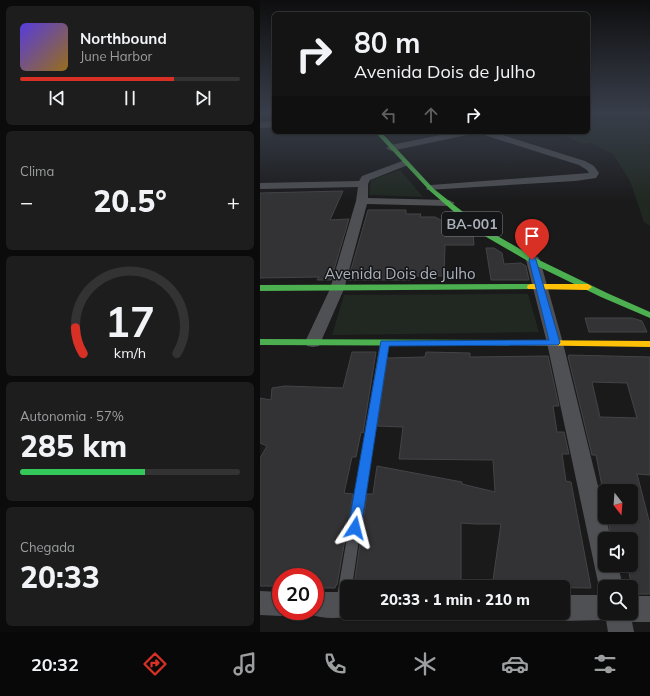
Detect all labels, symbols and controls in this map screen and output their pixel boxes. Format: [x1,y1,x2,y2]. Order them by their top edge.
text: 80 m [354,25,420,60]
icon: right [288,28,340,80]
text: Northbound [80,29,167,48]
text: June Harbor [80,48,152,64]
text: Avenida Dois de Julho [354,60,535,83]
icon: previous [46,87,68,109]
icon: pause [119,87,141,109]
icon: next [192,87,214,109]
icon: left [378,104,400,126]
icon: ahead [420,104,442,126]
icon: right [462,104,484,126]
text: Clima [20,163,54,179]
text: 20.5° [93,182,167,220]
text: − [20,188,33,216]
text: + [227,188,240,216]
road number: BA-001 [442,212,502,236]
pin [515,219,549,260]
icon: arrive [521,225,543,247]
street label: Avenida Dois de Julho [324,264,476,283]
text: 17 [105,295,155,347]
text: km/h [114,344,146,362]
text: Autonomia · 57% [20,408,124,424]
text: 285 km [20,427,127,465]
north arrow [598,484,638,524]
map controls [598,484,638,620]
position arrow [334,507,376,549]
button: sound [598,532,638,572]
text: Chegada [20,539,75,555]
text: 20:33 [20,558,100,596]
speed limit sign: 20 [272,568,324,620]
button: search [598,580,638,620]
text: 20:33 · 1 min · 210 m [380,590,530,609]
icon: directions [141,650,169,678]
icon: music [231,650,259,678]
icon: phone [321,650,349,678]
icon: climate [411,650,439,678]
icon: car [501,650,529,678]
icon: filters [591,650,619,678]
text: 20:32 [31,653,79,676]

